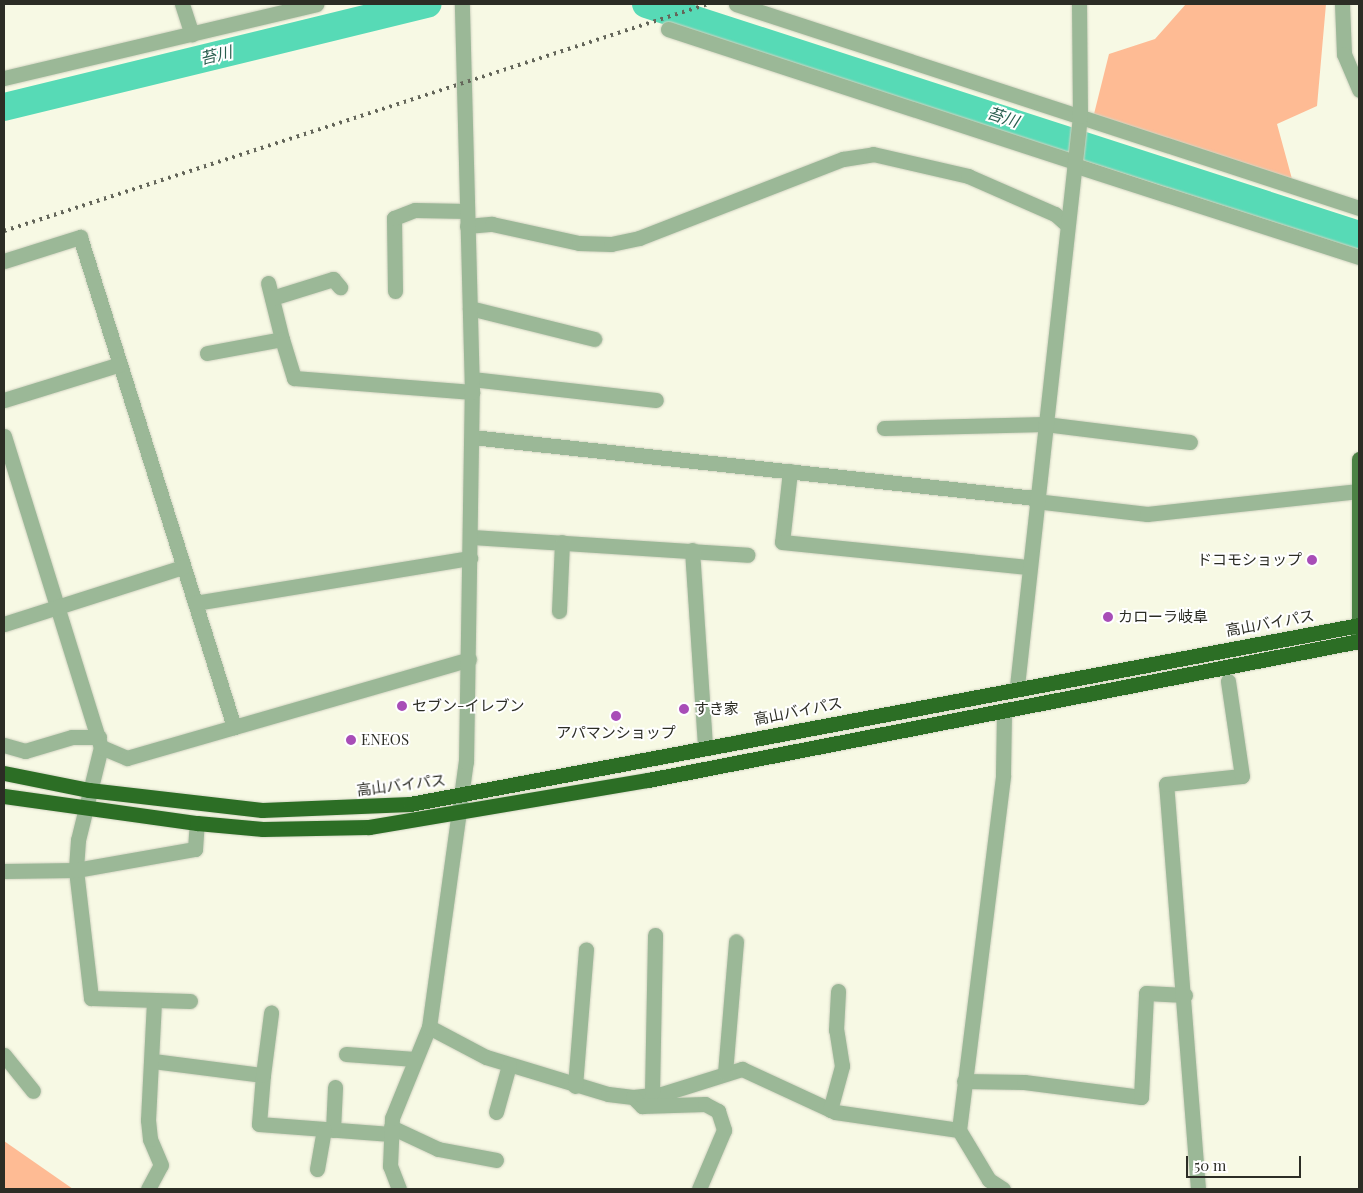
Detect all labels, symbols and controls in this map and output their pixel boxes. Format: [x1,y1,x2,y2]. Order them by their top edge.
water label: 苔川 [198,42,234,68]
water label: 苔川 [985,103,1021,131]
place label: ドコモショップ [1197,551,1302,569]
marker: ドコモショップ [1306,554,1318,566]
street label: 高山バイパス [1224,606,1316,640]
place label: カローラ岐阜 [1118,608,1208,626]
marker: カローラ岐阜 [1102,611,1114,623]
street label: 高山バイパス [752,694,844,728]
place label: セブン-イレブン [412,697,524,715]
marker: セブン-イレブン [396,700,408,712]
place label: すき家 [694,700,739,718]
marker: すき家 [678,703,690,715]
marker: アパマンショップ [610,710,622,722]
place label: アパマンショップ [556,724,676,742]
place label: ENEOS [361,731,409,749]
marker: ENEOS [345,734,357,746]
street label: 高山バイパス [355,771,447,799]
scale bar [1188,1146,1303,1178]
text: 50 m [1194,1155,1226,1175]

